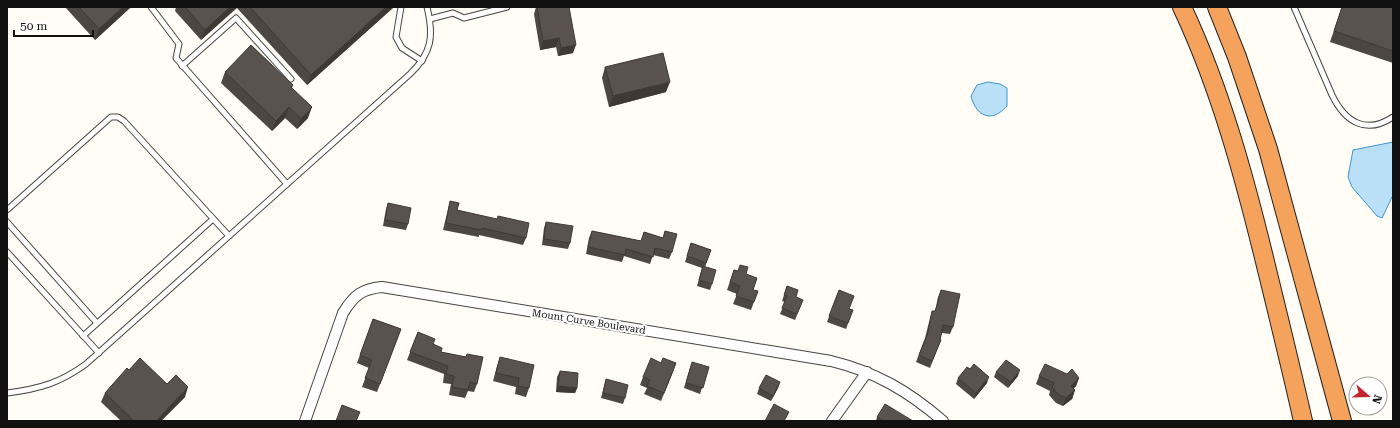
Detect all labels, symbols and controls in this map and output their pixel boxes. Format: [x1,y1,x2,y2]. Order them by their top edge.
scale bar [14,12,93,38]
text: 50 m [20,19,47,33]
street label: Mount Curve Boulevard [531,307,647,336]
north arrow [1348,376,1388,416]
text: N [1369,393,1384,406]

